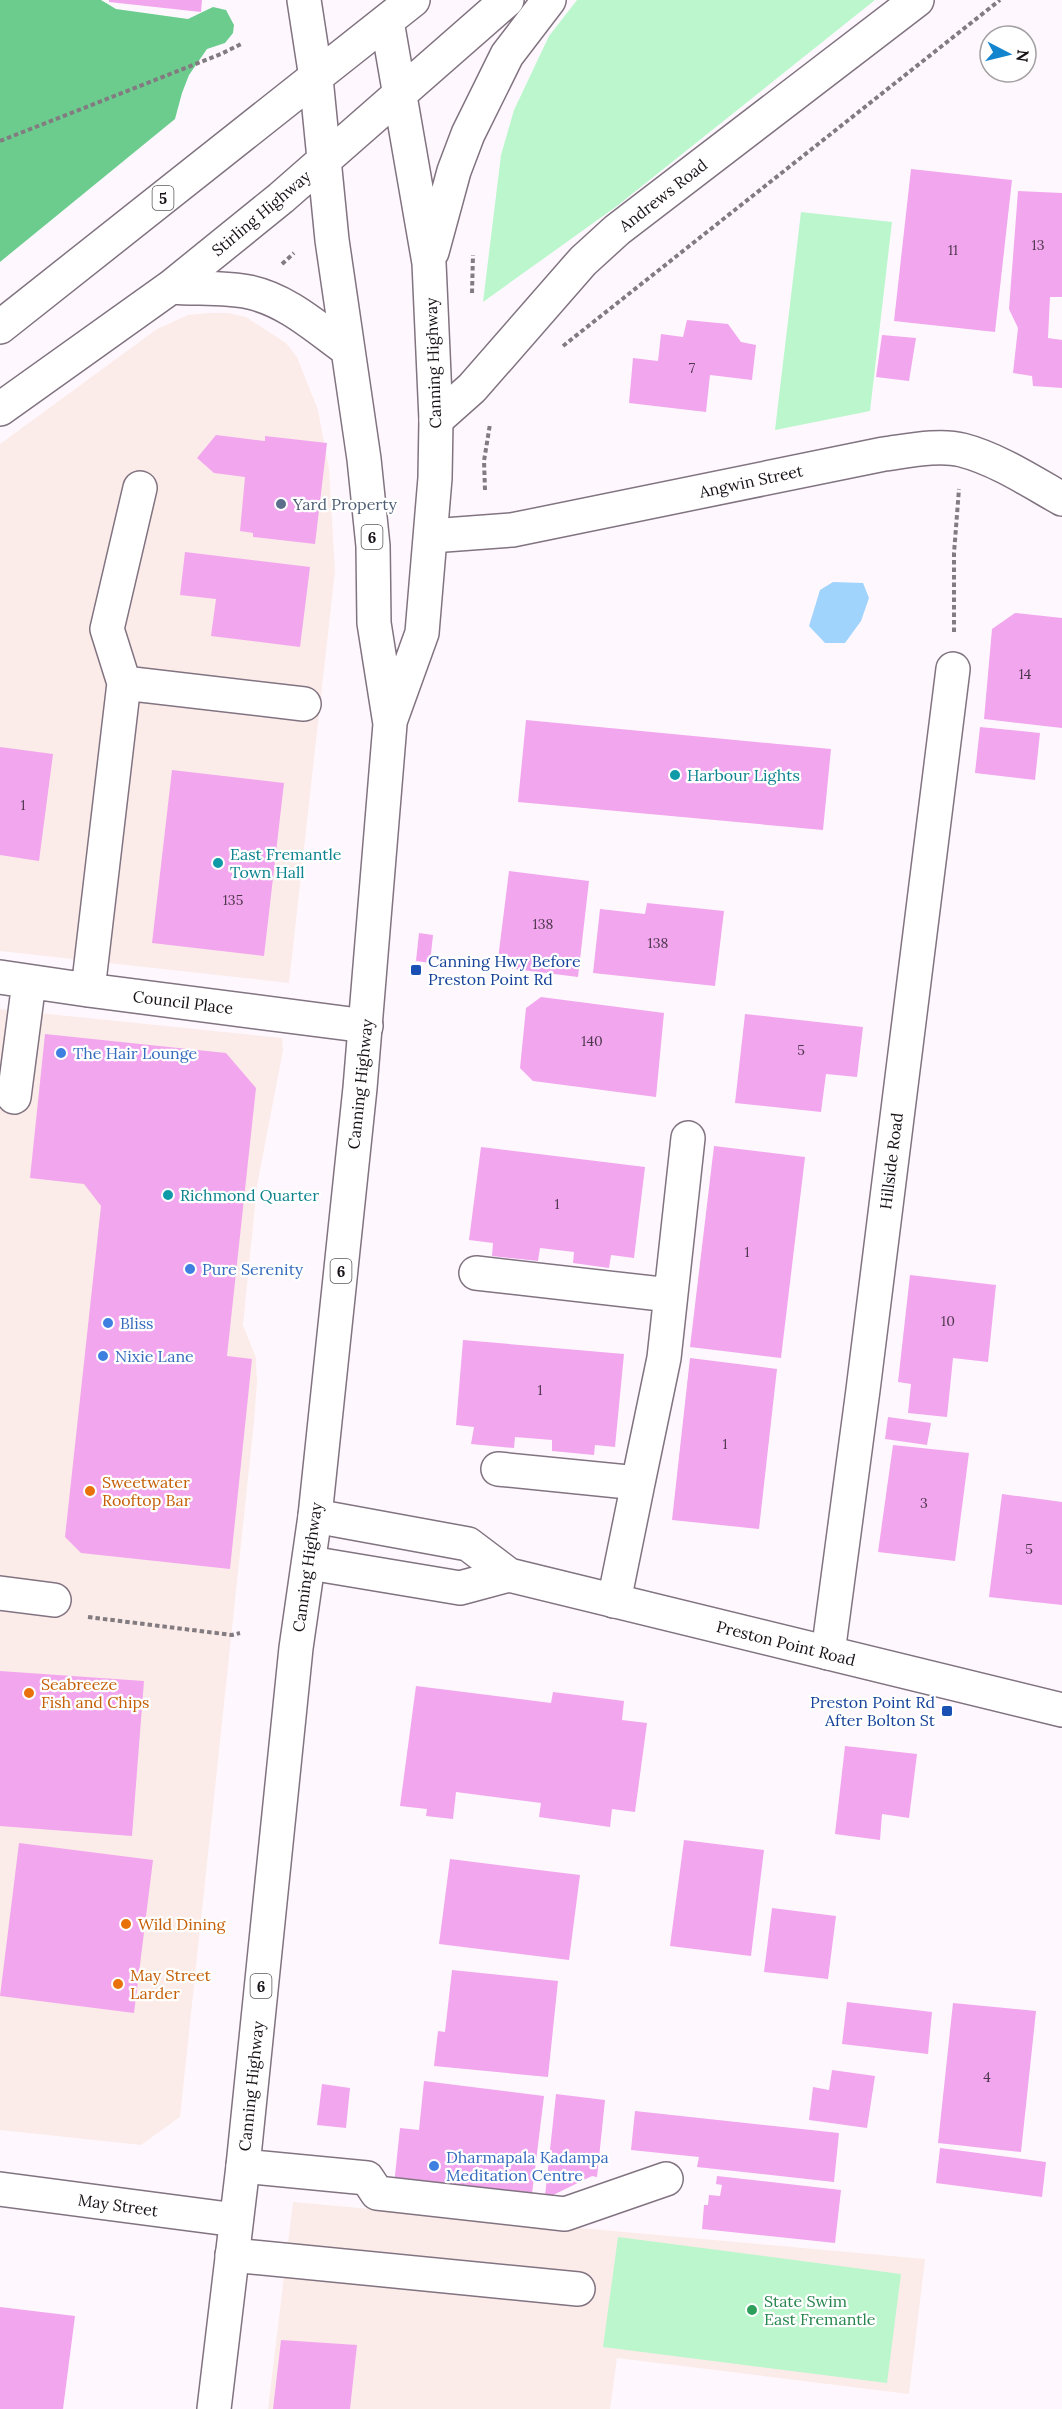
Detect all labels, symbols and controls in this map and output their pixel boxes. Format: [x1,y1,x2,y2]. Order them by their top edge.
north arrow [978,24,1038,84]
text: N [1012,48,1034,63]
street label: Andrews Road [614,154,711,236]
street label: Stirling Highway [207,165,315,260]
road number: 5 [152,186,174,210]
house number: 13 [1032,236,1045,254]
house number: 11 [948,241,958,259]
street label: Canning Highway [421,297,445,429]
house number: 7 [689,359,696,377]
street label: Angwin Street [696,460,805,502]
place label: Yard Property [292,494,398,514]
marker: Yard Property [274,497,288,511]
road number: 6 [362,525,382,549]
house number: 14 [1019,665,1032,683]
place label: Harbour Lights [687,765,800,785]
marker: Harbour Lights [668,768,682,782]
house number: 1 [20,796,26,814]
place label: East Fremantle Town Hall [230,844,342,882]
marker: East Fremantle Town Hall [211,856,225,870]
house number: 135 [223,891,243,909]
house number: 138 [533,915,554,933]
house number: 138 [648,934,669,952]
place label: Canning Hwy Before Preston Point Rd [428,951,581,989]
marker: Canning Hwy Before Preston Point Rd [409,963,423,977]
street label: Council Place [132,986,235,1018]
street label: Canning Highway [343,1017,377,1150]
house number: 140 [581,1032,603,1050]
house number: 5 [797,1041,805,1059]
place label: The Hair Lounge [73,1043,198,1063]
marker: The Hair Lounge [54,1046,68,1060]
street label: Hillside Road [875,1111,907,1210]
place label: Richmond Quarter [180,1185,319,1205]
marker: Richmond Quarter [161,1188,175,1202]
house number: 1 [554,1195,560,1213]
house number: 1 [744,1243,750,1261]
place label: Pure Serenity [202,1259,304,1279]
road number: 6 [330,1259,352,1283]
marker: Pure Serenity [183,1262,197,1276]
house number: 10 [941,1312,955,1330]
place label: Bliss [120,1313,153,1333]
marker: Bliss [101,1316,115,1330]
place label: Nixie Lane [115,1346,194,1366]
marker: Nixie Lane [96,1349,110,1363]
house number: 1 [537,1381,543,1399]
house number: 1 [722,1435,728,1453]
place label: Sweetwater Rooftop Bar [102,1472,191,1510]
marker: Sweetwater Rooftop Bar [83,1484,97,1498]
house number: 3 [920,1494,928,1512]
street label: Canning Highway [288,1500,326,1633]
house number: 5 [1025,1540,1033,1558]
street label: Preston Point Road [714,1616,858,1670]
place label: Seabreeze Fish and Chips [41,1674,149,1712]
marker: Seabreeze Fish and Chips [22,1686,36,1700]
place label: Preston Point Rd After Bolton St [810,1692,936,1730]
marker: Preston Point Rd After Bolton St [940,1704,954,1718]
place label: Wild Dining [138,1914,227,1934]
marker: Wild Dining [119,1917,133,1931]
place label: May Street Larder [130,1965,212,2003]
road number: 6 [250,1974,272,1998]
marker: May Street Larder [111,1977,125,1991]
street label: Canning Highway [234,2019,268,2152]
house number: 4 [983,2068,991,2086]
place label: Dharmapala Kadampa Meditation Centre [446,2147,609,2185]
marker: Dharmapala Kadampa Meditation Centre [427,2159,441,2173]
street label: May Street [77,2189,160,2221]
place label: State Swim East Fremantle [764,2291,876,2329]
marker: State Swim East Fremantle [745,2303,759,2317]

